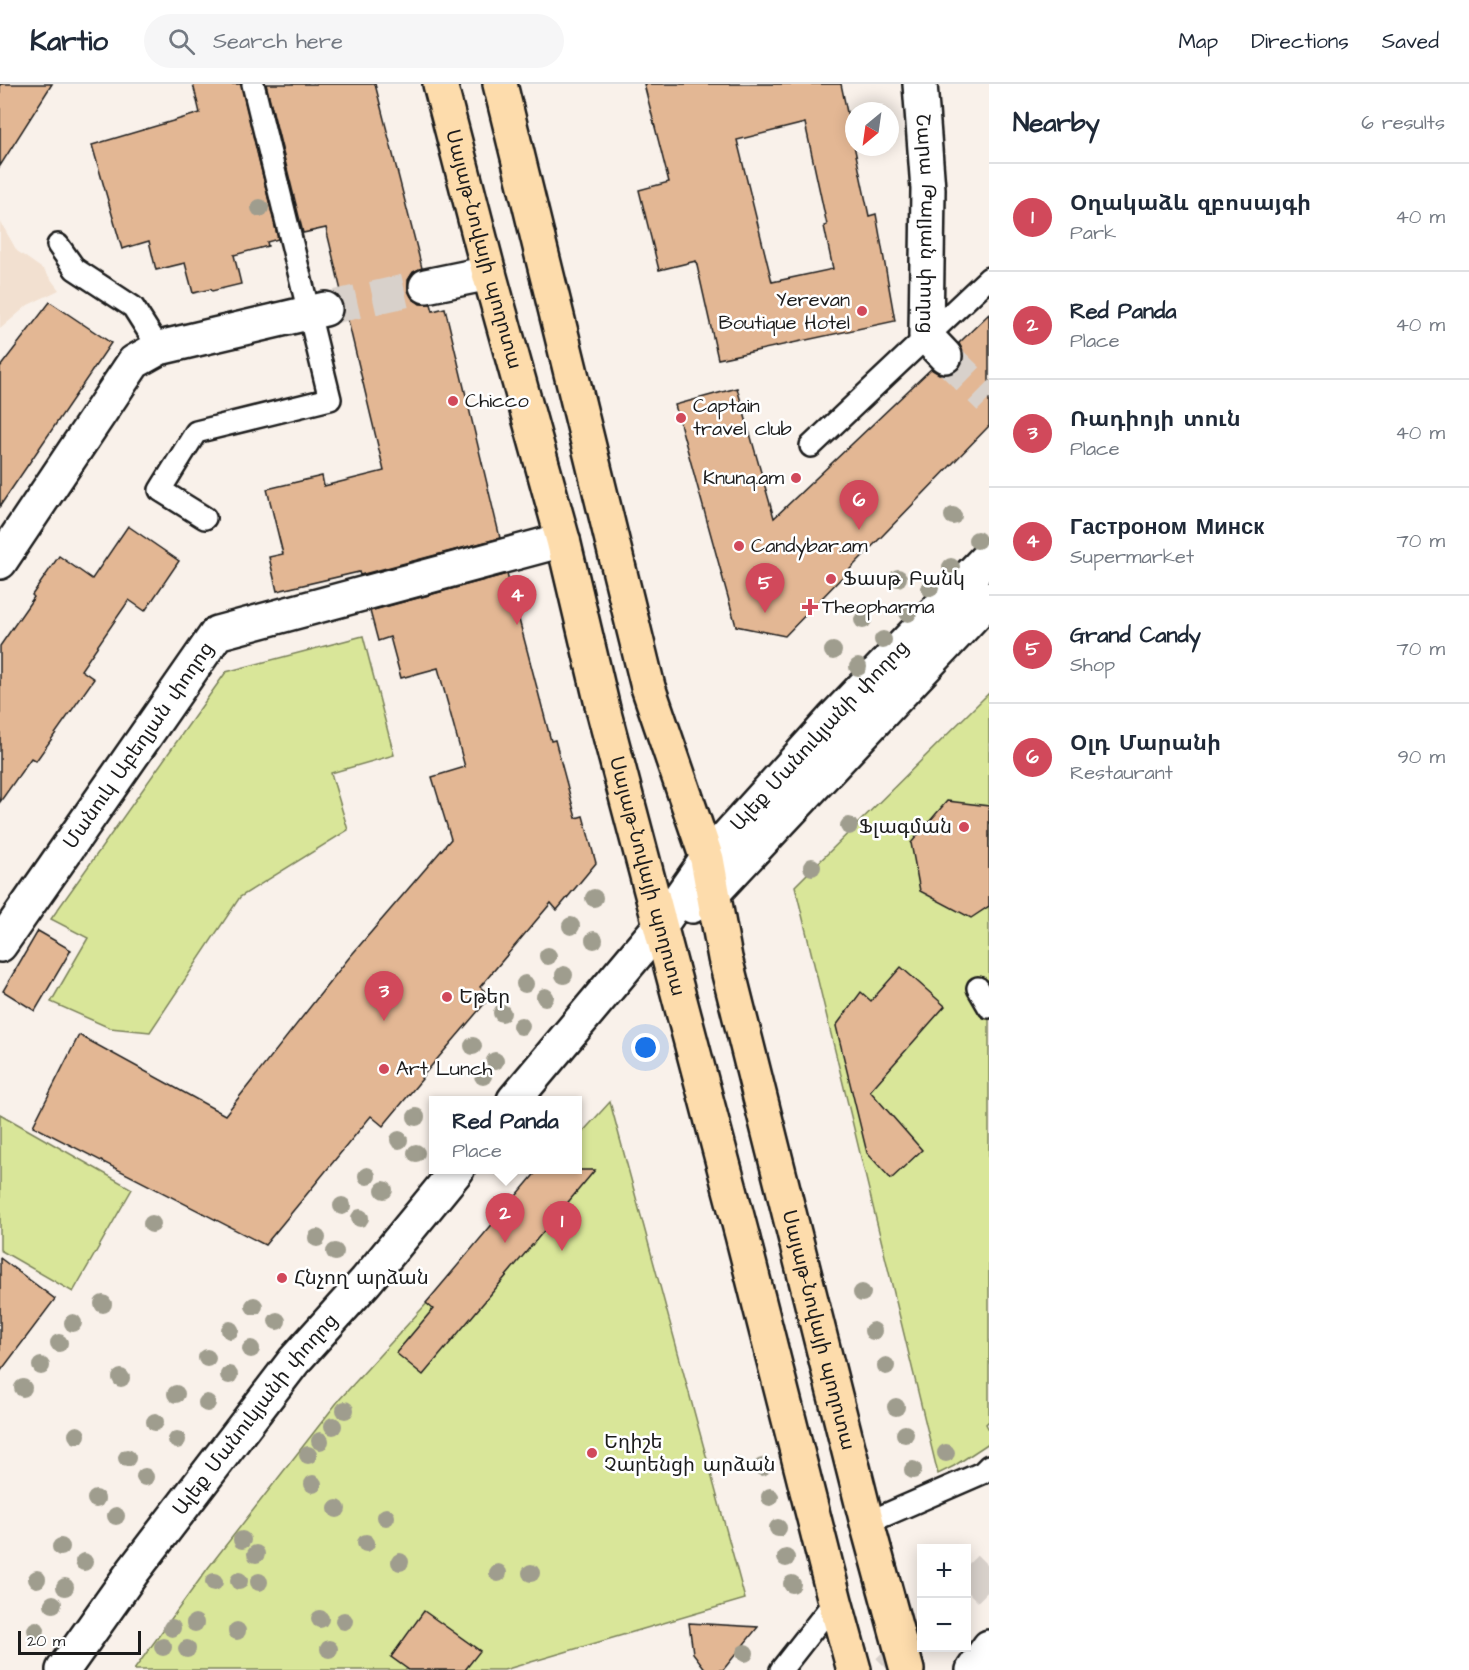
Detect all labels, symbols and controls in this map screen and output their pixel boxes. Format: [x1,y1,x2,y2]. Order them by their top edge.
search box [144,14,564,68]
text: Kartio [30,22,108,61]
icon: search [165,25,198,58]
text: Search here [213,26,343,57]
text: Map [1178,27,1218,56]
text: Directions [1251,27,1349,56]
text: Saved [1382,27,1439,56]
north arrow [845,102,899,156]
text: Nearby [1013,105,1100,141]
text: 6 results [1361,109,1445,137]
street label: Շարա Թալյան փողոց [908,113,942,334]
street label: Սայաթ-Նովայի պողոտա [438,126,529,372]
text: Օղակաձև զբոսայգի [1070,188,1311,219]
text: 1 [1031,203,1034,231]
text: 40 m [1395,203,1445,231]
text: Park [1070,219,1116,247]
place label: Yerevan Boutique Hotel [719,286,850,337]
text: Red Panda [1070,296,1176,327]
marker: Yerevan Boutique Hotel [855,304,869,318]
text: 2 [1027,311,1038,339]
text: 40 m [1395,311,1445,339]
text: Place [1070,327,1120,355]
place label: Chicco [465,387,529,415]
place label: Captain travel club [693,392,792,443]
marker: Chicco [446,394,460,408]
text: Ռադիոյի տուն [1070,404,1241,435]
marker: Captain travel club [674,411,688,425]
text: 3 [1027,419,1038,447]
text: 40 m [1395,419,1445,447]
text: Place [1070,435,1120,463]
place label: Knunq.am [703,464,784,492]
marker: Knunq.am [789,471,803,485]
pin: 6 [840,480,878,530]
text: Гастроном Минск [1070,512,1264,543]
text: 4 [1026,527,1039,555]
text: 70 m [1397,527,1445,555]
place label: Candybar.am [751,532,868,561]
marker: Candybar.am [732,539,746,553]
text: Supermarket [1070,543,1194,571]
pin: 5 [746,564,784,613]
place label: Ֆասթ Բանկ [843,565,965,593]
marker: Ֆասթ Բանկ [824,572,838,586]
pin: 4 [498,576,536,625]
place label: Theopharma [822,593,934,621]
marker: Theopharma [803,600,817,614]
text: Grand Candy [1070,620,1201,651]
street label: Ալեք Մանուկյանի փողոց [724,634,915,838]
text: 5 [1025,635,1040,663]
text: 70 m [1397,635,1445,663]
street label: Մանուկ Աբեղյան փողոց [57,636,221,855]
text: Shop [1070,651,1115,679]
text: Օլդ Մարանի [1070,728,1221,759]
text: 6 [1026,743,1039,771]
text: 90 m [1397,743,1445,771]
street label: Սայաթ-Նովայի պողոտա [602,753,692,999]
text: Restaurant [1070,759,1173,787]
place label: Ֆլագման [859,813,952,841]
marker: Ֆլագման [957,820,971,834]
pin: 3 [364,972,404,1021]
place label: Եթեր [459,983,510,1011]
marker: Եթեր [440,990,454,1004]
your location [631,1033,660,1062]
place label: Art Lunch [396,1055,493,1083]
marker: Art Lunch [377,1062,391,1076]
popup [429,1096,582,1174]
text: Red Panda [452,1106,559,1137]
text: Place [452,1137,502,1165]
pin: 2 [486,1194,524,1243]
pin: 1 [542,1202,582,1251]
street label: Սայաթ-Նովայի պողոտա [775,1207,862,1453]
place label: Հնչող արձան [294,1264,429,1292]
marker: Հնչող արձան [275,1271,289,1285]
street label: Ալեք Մանուկյանի փողոց [166,1307,344,1522]
place label: Եղիշե Չարենցի արձան [604,1428,776,1479]
marker: Եղիշե Չարենցի արձան [585,1446,599,1460]
map controls [917,1544,971,1652]
button: + [917,1544,971,1598]
button: − [917,1598,971,1652]
scale bar [18,1628,141,1656]
text: 20 m [27,1630,65,1652]

